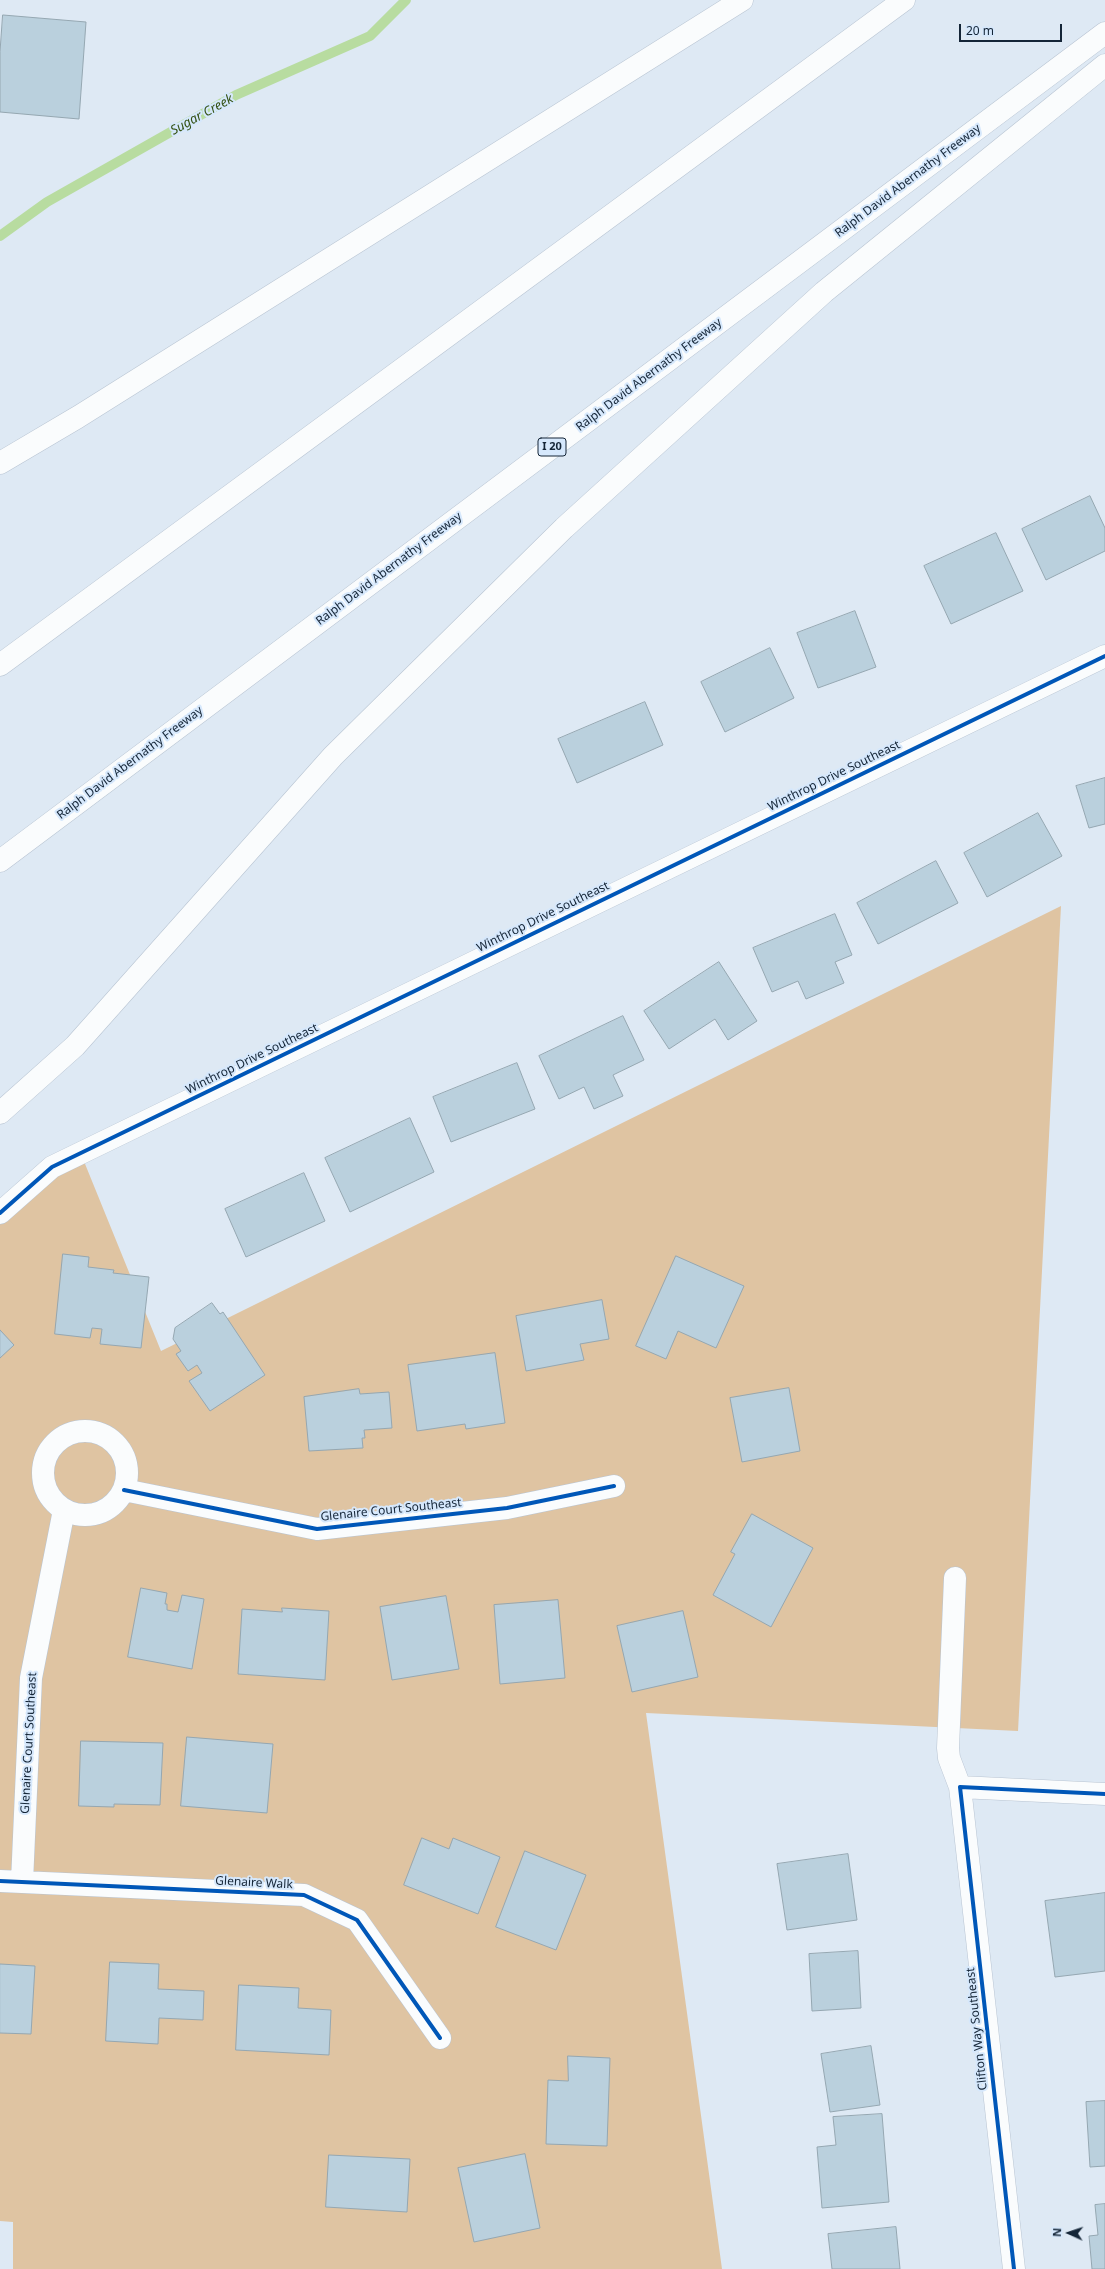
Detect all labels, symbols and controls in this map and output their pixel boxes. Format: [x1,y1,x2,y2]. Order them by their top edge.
scale bar [961,16,1064,42]
text: 20 m [966,22,994,39]
water label: Sugar Creek [168,91,236,139]
street label: Ralph David Abernathy Freeway [832,121,984,241]
street label: Ralph David Abernathy Freeway [573,315,725,435]
road number: I 20 [538,438,566,456]
street label: Ralph David Abernathy Freeway [313,509,465,629]
street label: Ralph David Abernathy Freeway [54,703,206,823]
street label: Winthrop Drive Southeast [766,738,902,814]
street label: Winthrop Drive Southeast [475,879,611,955]
street label: Winthrop Drive Southeast [184,1021,320,1097]
street label: Glenaire Court Southeast [320,1495,462,1525]
street label: Glenaire Court Southeast [18,1672,40,1814]
street label: Glenaire Walk [215,1874,293,1892]
street label: Clifton Way Southeast [963,1967,991,2091]
north arrow [1049,2213,1089,2253]
text: N [1049,2227,1064,2237]

